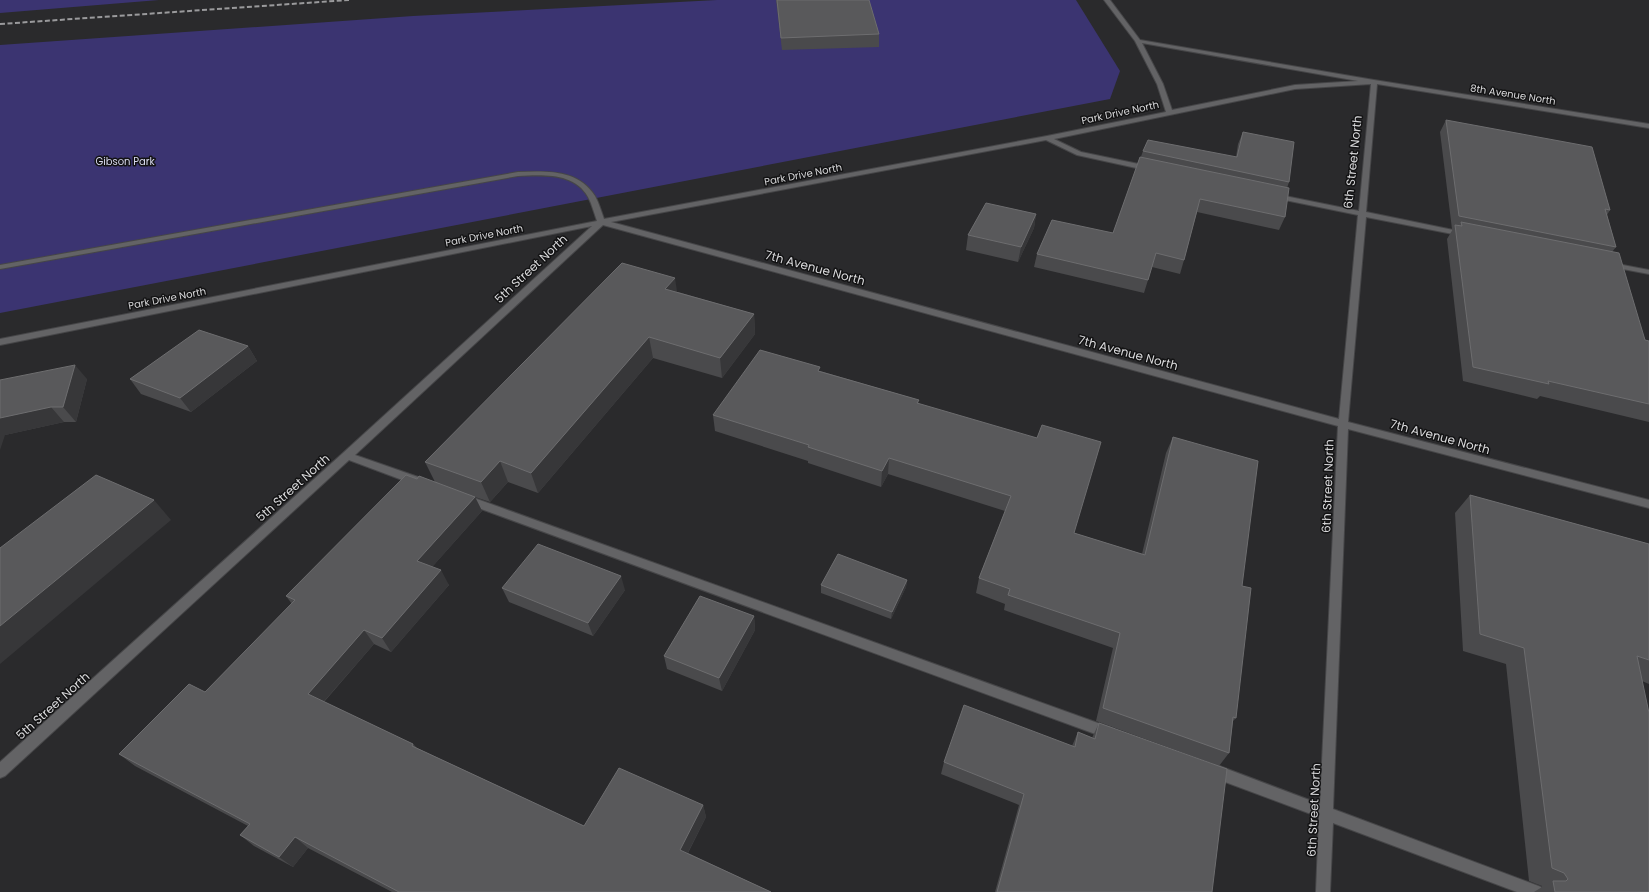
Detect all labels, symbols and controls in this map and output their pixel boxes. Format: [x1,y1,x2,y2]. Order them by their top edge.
street label: 8th Avenue North [1469,80,1557,109]
street label: Park Drive North [1080,97,1160,128]
street label: 6th Street North [1339,114,1366,210]
park label: Gibson Park [95,154,155,169]
street label: Park Drive North [763,160,843,189]
street label: Park Drive North [444,221,524,250]
street label: 5th Street North [491,230,571,307]
street label: 7th Avenue North [763,246,867,289]
street label: Park Drive North [127,284,207,313]
street label: 7th Avenue North [1076,331,1180,374]
street label: 7th Avenue North [1388,415,1492,458]
street label: 6th Street North [1317,439,1338,533]
street label: 5th Street North [252,450,333,525]
street label: 5th Street North [12,668,93,743]
street label: 6th Street North [1303,763,1324,857]

